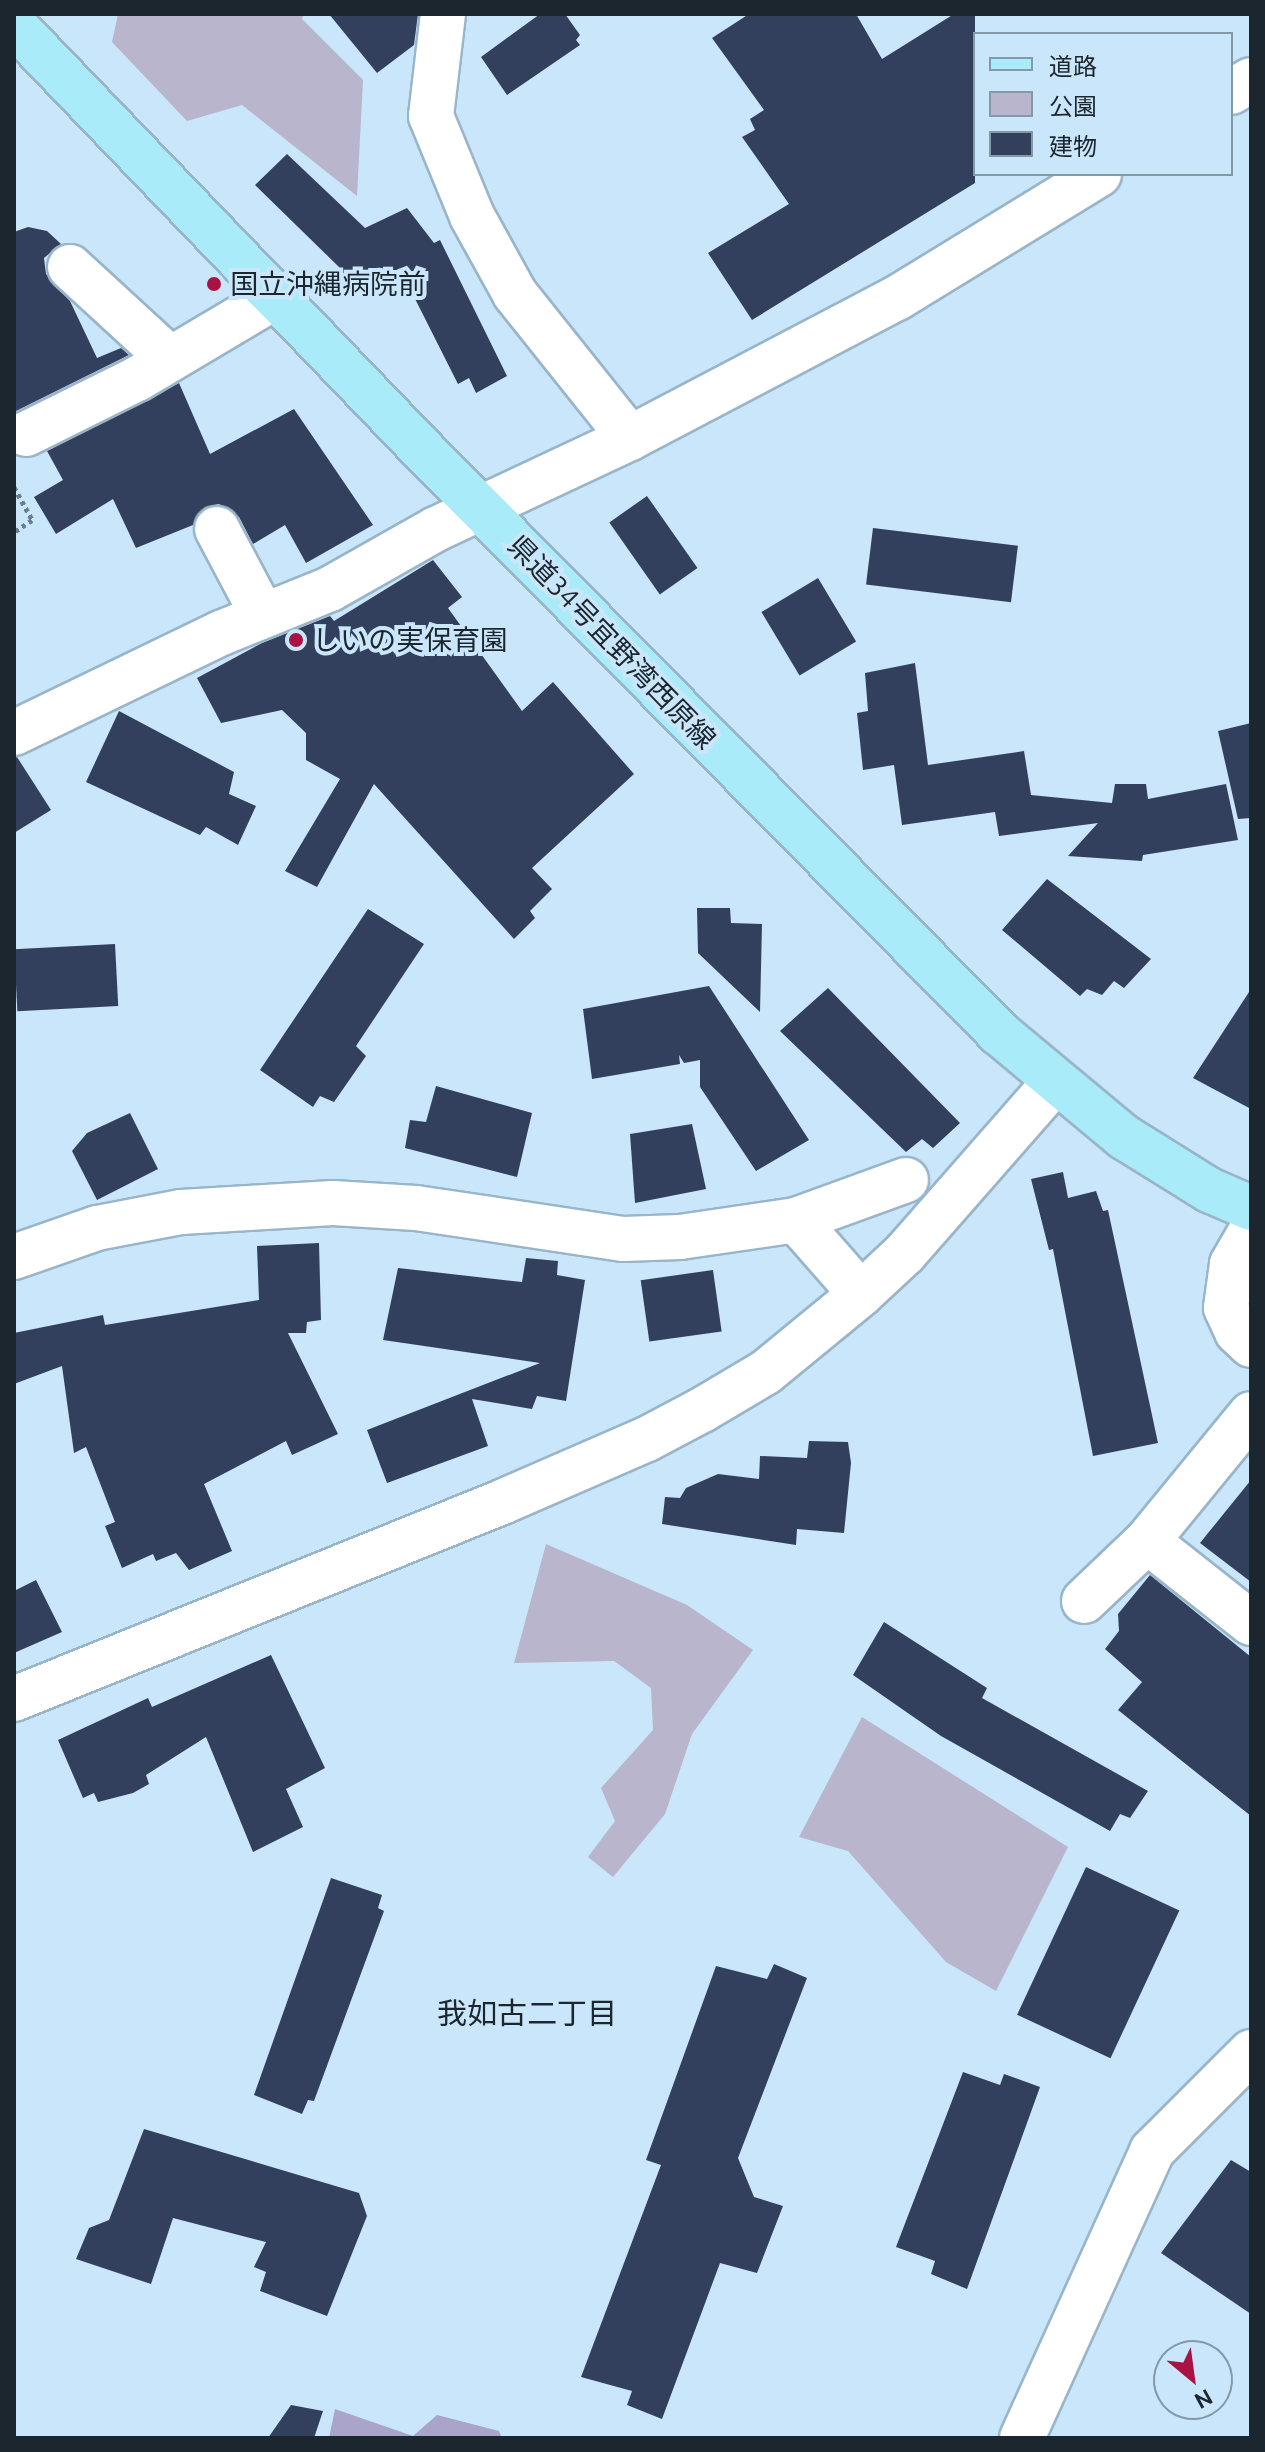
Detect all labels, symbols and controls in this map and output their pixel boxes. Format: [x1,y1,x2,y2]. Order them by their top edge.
legend [973,32,1233,176]
text: 道路 [1049,53,1097,80]
text: 公園 [1049,93,1097,120]
text: 建物 [1049,133,1097,160]
place label: 国立沖縄病院前 [230,267,426,301]
marker: 国立沖縄病院前 [205,275,223,293]
street label: 県道34号宜野湾西原線 [501,528,723,756]
place label: しいの実保育園 [312,623,508,657]
marker: しいの実保育園 [287,631,305,649]
district label: 我如古二丁目 [437,1995,617,2031]
north arrow [1153,2340,1233,2420]
text: N [1191,2385,1217,2415]

